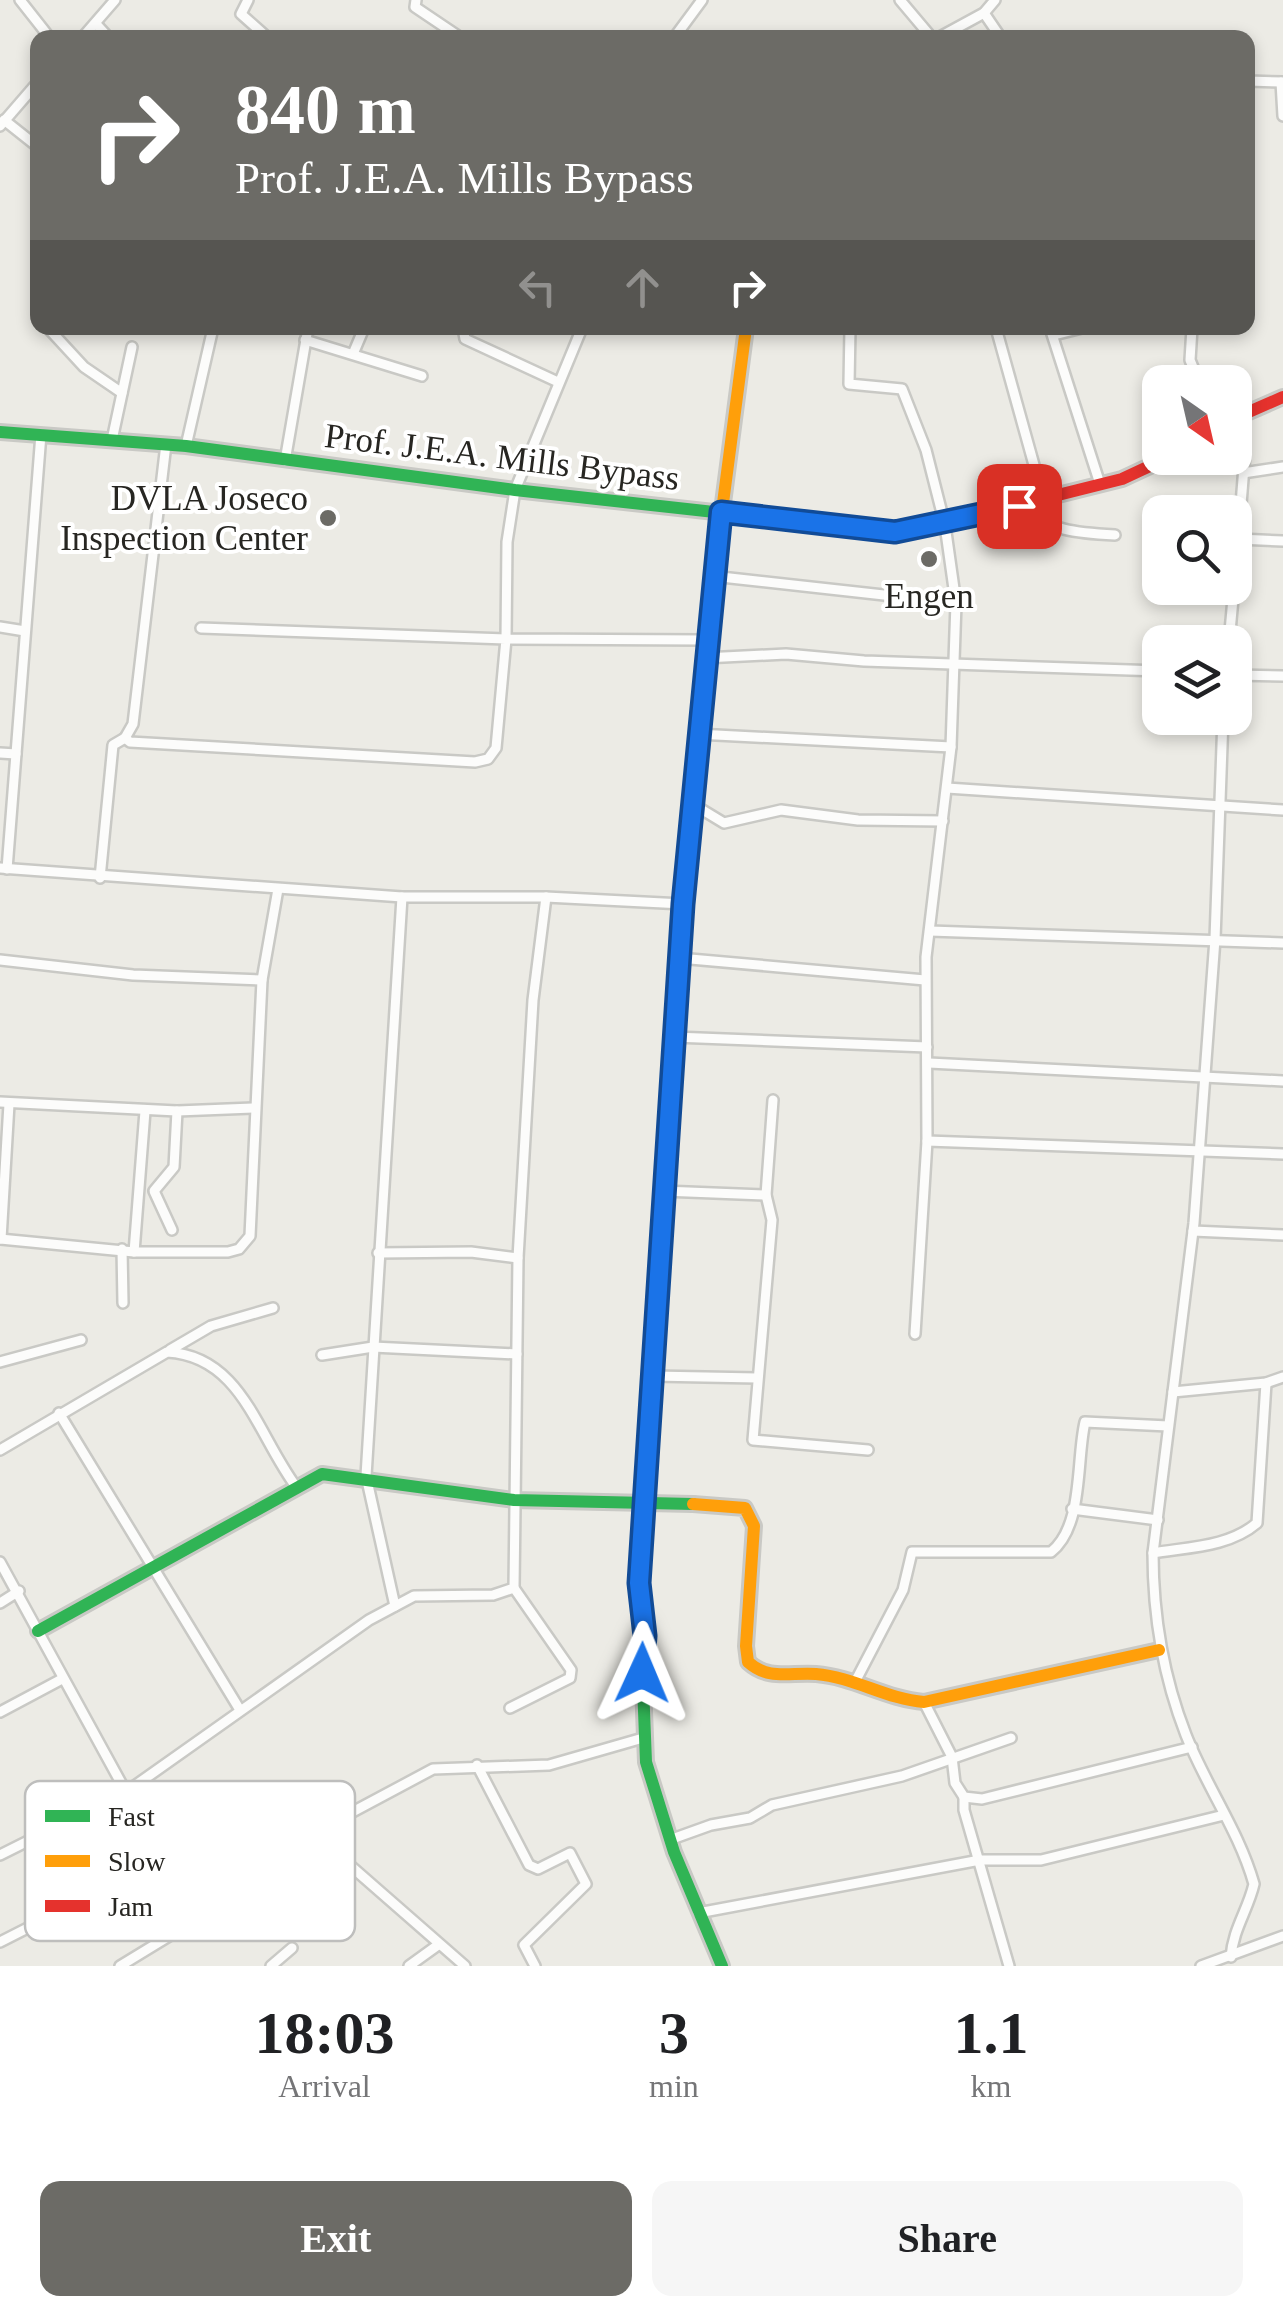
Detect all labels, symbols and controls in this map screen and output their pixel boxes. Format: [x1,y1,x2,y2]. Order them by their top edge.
icon: right [70,70,200,200]
text: 840 m [235,71,416,148]
text: Prof. J.E.A. Mills Bypass [235,153,694,203]
icon: left [510,260,565,315]
icon: ahead [615,260,670,315]
icon: right [720,260,775,315]
north arrow [1142,365,1252,475]
map controls [1142,365,1252,735]
street label: Prof. J.E.A. Mills Bypass [323,416,681,498]
pin [977,464,1062,549]
place label: DVLA Joseco Inspection Center [60,479,308,558]
icon: arrive [992,479,1047,534]
button: search [1142,495,1252,605]
marker: DVLA Joseco Inspection Center [317,507,339,529]
marker: Engen [918,548,940,570]
place label: Engen [884,577,974,616]
button: layers [1142,625,1252,735]
position arrow [590,1621,694,1725]
legend [25,1781,355,1941]
text: Fast [108,1801,155,1832]
text: Slow [108,1846,166,1877]
text: Jam [108,1891,153,1922]
text: 18:03 [255,2000,395,2066]
text: 3 [659,2000,689,2066]
text: 1.1 [953,2000,1028,2066]
text: Arrival [278,2068,371,2104]
text: min [649,2068,699,2104]
text: km [970,2068,1011,2104]
button: Exit [40,2181,632,2296]
button: Share [652,2181,1243,2296]

